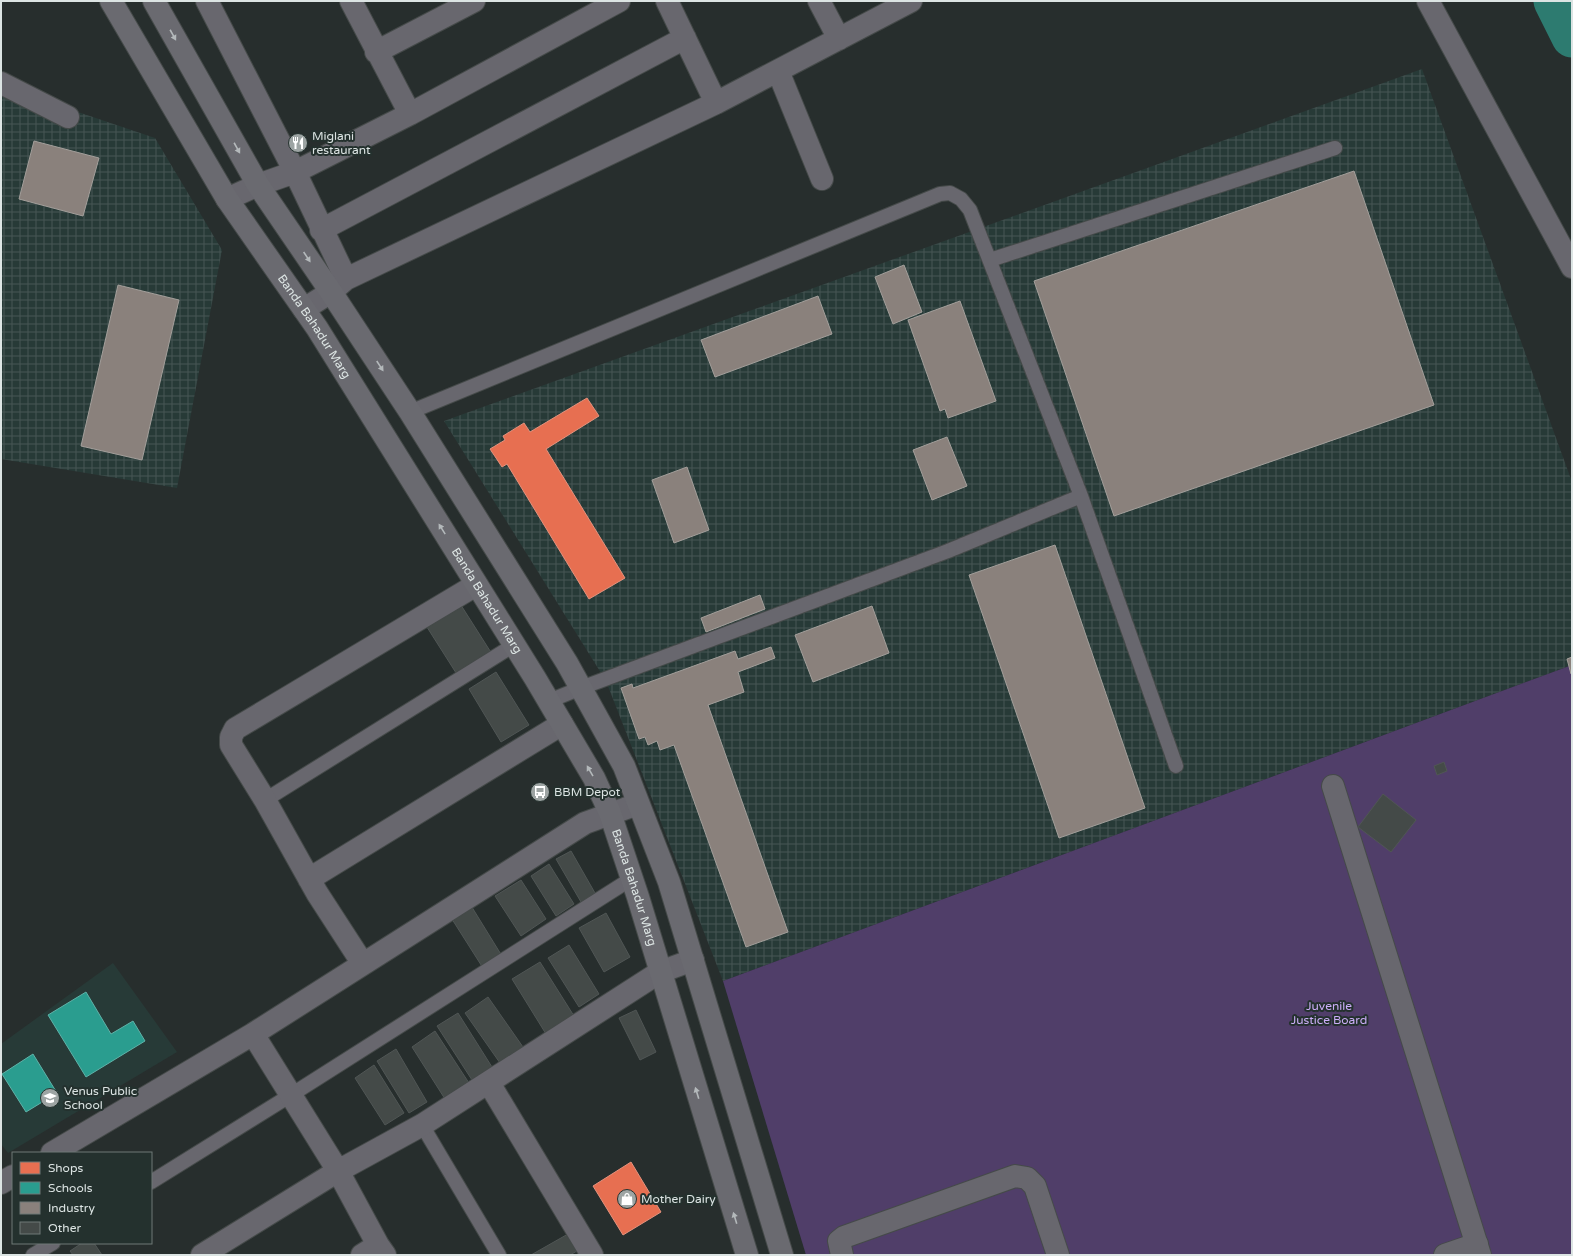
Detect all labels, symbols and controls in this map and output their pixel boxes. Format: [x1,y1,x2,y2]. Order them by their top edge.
one-way arrow [170,29,177,41]
place label: Miglani restaurant [312,129,371,157]
restaurant icon: Miglani restaurant [287,132,309,154]
one-way arrow [234,142,241,154]
one-way arrow [304,252,311,263]
street label: Banda Bahadur Marg [275,272,354,381]
one-way arrow [376,360,383,371]
one-way arrow [438,523,445,535]
street label: Banda Bahadur Marg [449,545,525,656]
one-way arrow [586,765,593,777]
bus stop icon: BBM Depot [529,781,551,803]
place label: BBM Depot [554,785,621,799]
street label: Banda Bahadur Marg [609,827,659,948]
park label: Juvenile Justice Board [1291,999,1367,1027]
place label: Venus Public School [64,1084,137,1112]
school or university icon: Venus Public School [39,1087,61,1109]
one-way arrow [694,1087,700,1099]
legend [12,1152,152,1244]
text: Shops [48,1161,83,1175]
text: Schools [48,1181,93,1195]
shop icon: Mother Dairy [616,1188,638,1210]
place label: Mother Dairy [641,1192,716,1206]
text: Industry [48,1201,95,1215]
one-way arrow [732,1212,738,1224]
text: Other [48,1221,81,1235]

